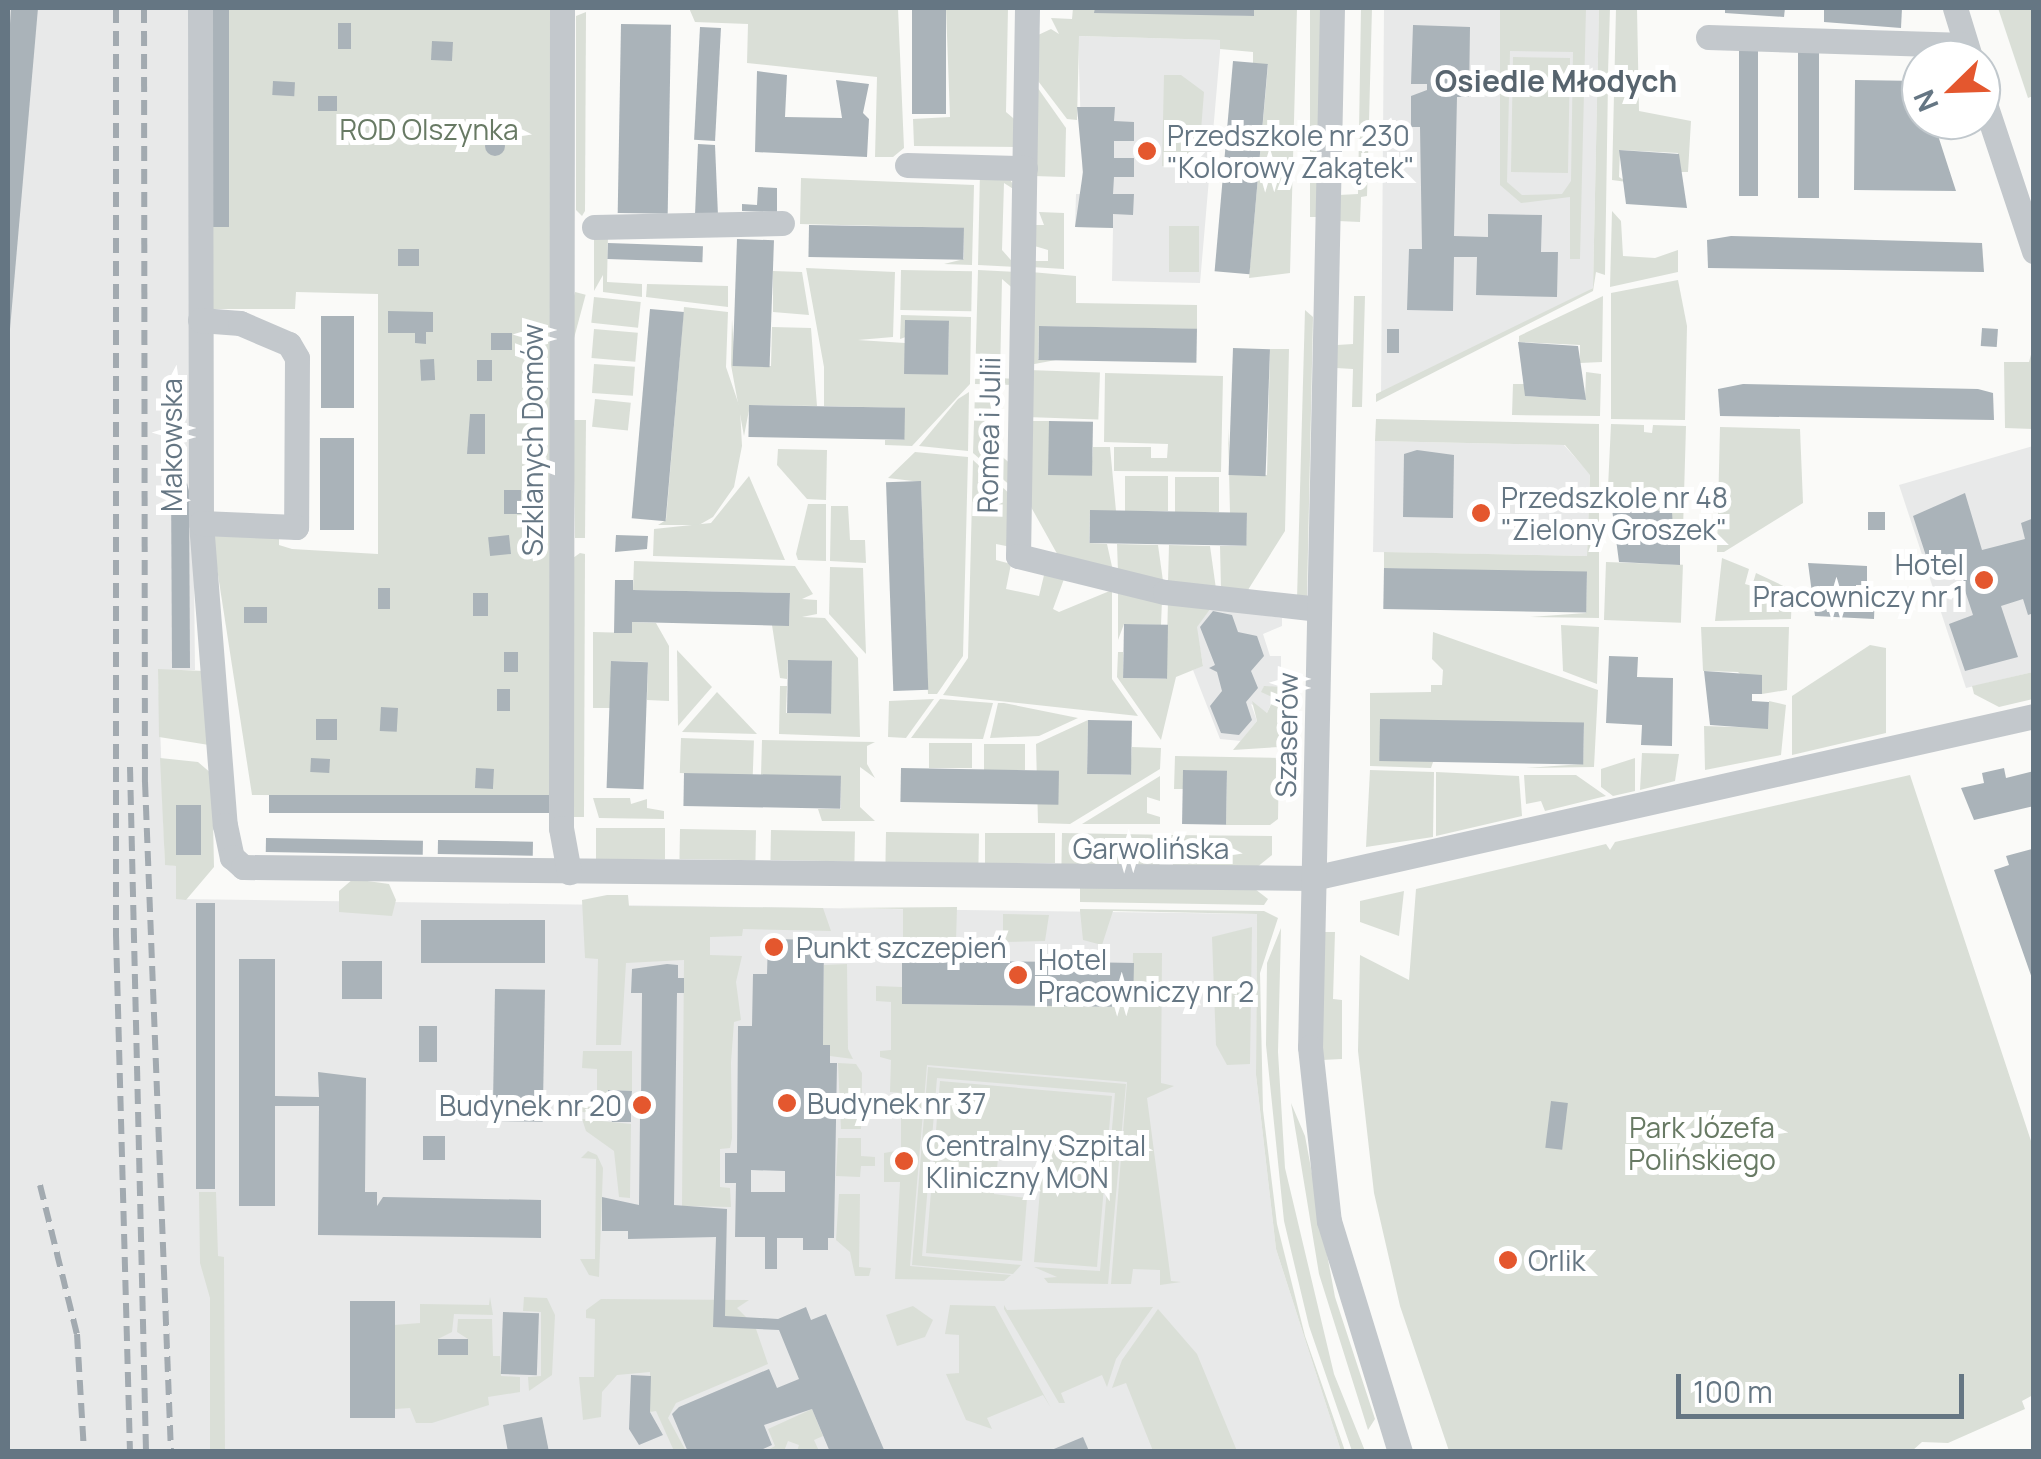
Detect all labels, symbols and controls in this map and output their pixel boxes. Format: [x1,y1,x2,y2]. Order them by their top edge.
north arrow [1901,40,2001,140]
district label: Osiedle Młodych [1435,63,1677,99]
text: N [1904,84,1947,118]
park label: ROD Olszynka [339,112,519,146]
place label: Przedszkole nr 230 "Kolorowy Zakątek" [1167,118,1415,184]
marker: Przedszkole nr 230 "Kolorowy Zakątek" [1136,140,1158,162]
street label: Szklanych Domów [515,324,549,556]
street label: Romea i Julii [970,356,1006,514]
street label: Makowska [154,378,188,512]
place label: Przedszkole nr 48 "Zielony Groszek" [1501,480,1728,546]
marker: Przedszkole nr 48 "Zielony Groszek" [1470,502,1492,524]
place label: Hotel Pracowniczy nr 1 [1753,547,1964,613]
marker: Hotel Pracowniczy nr 1 [1973,569,1995,591]
street label: Szaserów [1268,672,1304,798]
street label: Garwolińska [1073,831,1229,865]
place label: Punkt szczepień [796,930,1007,964]
marker: Punkt szczepień [761,934,787,960]
place label: Hotel Pracowniczy nr 2 [1038,942,1254,1008]
marker: Hotel Pracowniczy nr 2 [1007,964,1029,986]
place label: Budynek nr 37 [807,1086,986,1120]
place label: Budynek nr 20 [439,1088,622,1122]
marker: Budynek nr 37 [776,1092,798,1114]
marker: Budynek nr 20 [631,1094,653,1116]
park label: Park Józefa Polińskiego [1628,1110,1776,1176]
place label: Centralny Szpital Kliniczny MON [926,1128,1146,1194]
marker: Centralny Szpital Kliniczny MON [891,1148,917,1174]
place label: Orlik [1528,1243,1585,1277]
marker: Orlik [1497,1249,1519,1271]
scale bar [1681,1354,1968,1416]
text: 100 m [1693,1371,1773,1412]

